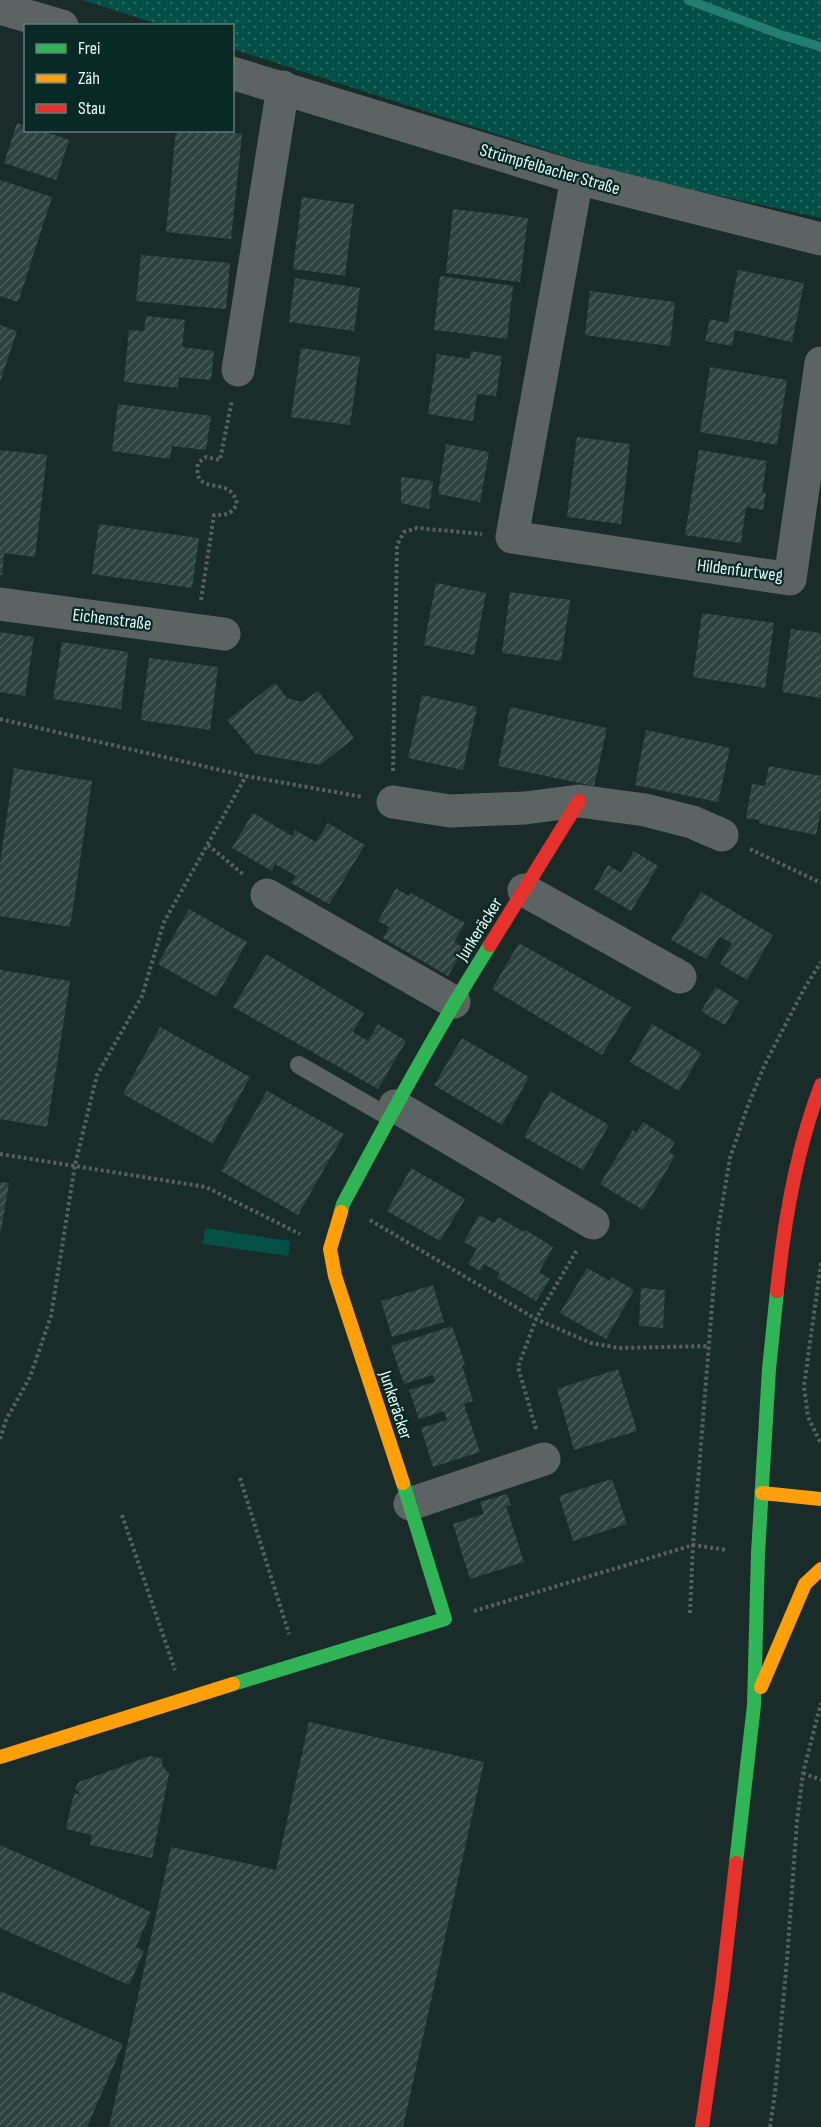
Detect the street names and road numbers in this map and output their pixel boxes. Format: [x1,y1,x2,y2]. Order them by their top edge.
street label: Strümpfelbacher Straße [477,139,622,199]
street label: Hildenfurtweg [696,555,784,586]
street label: Eichenstraße [71,604,153,635]
street label: Junkeräcker [451,894,507,966]
street label: Junkeräcker [374,1367,416,1442]

